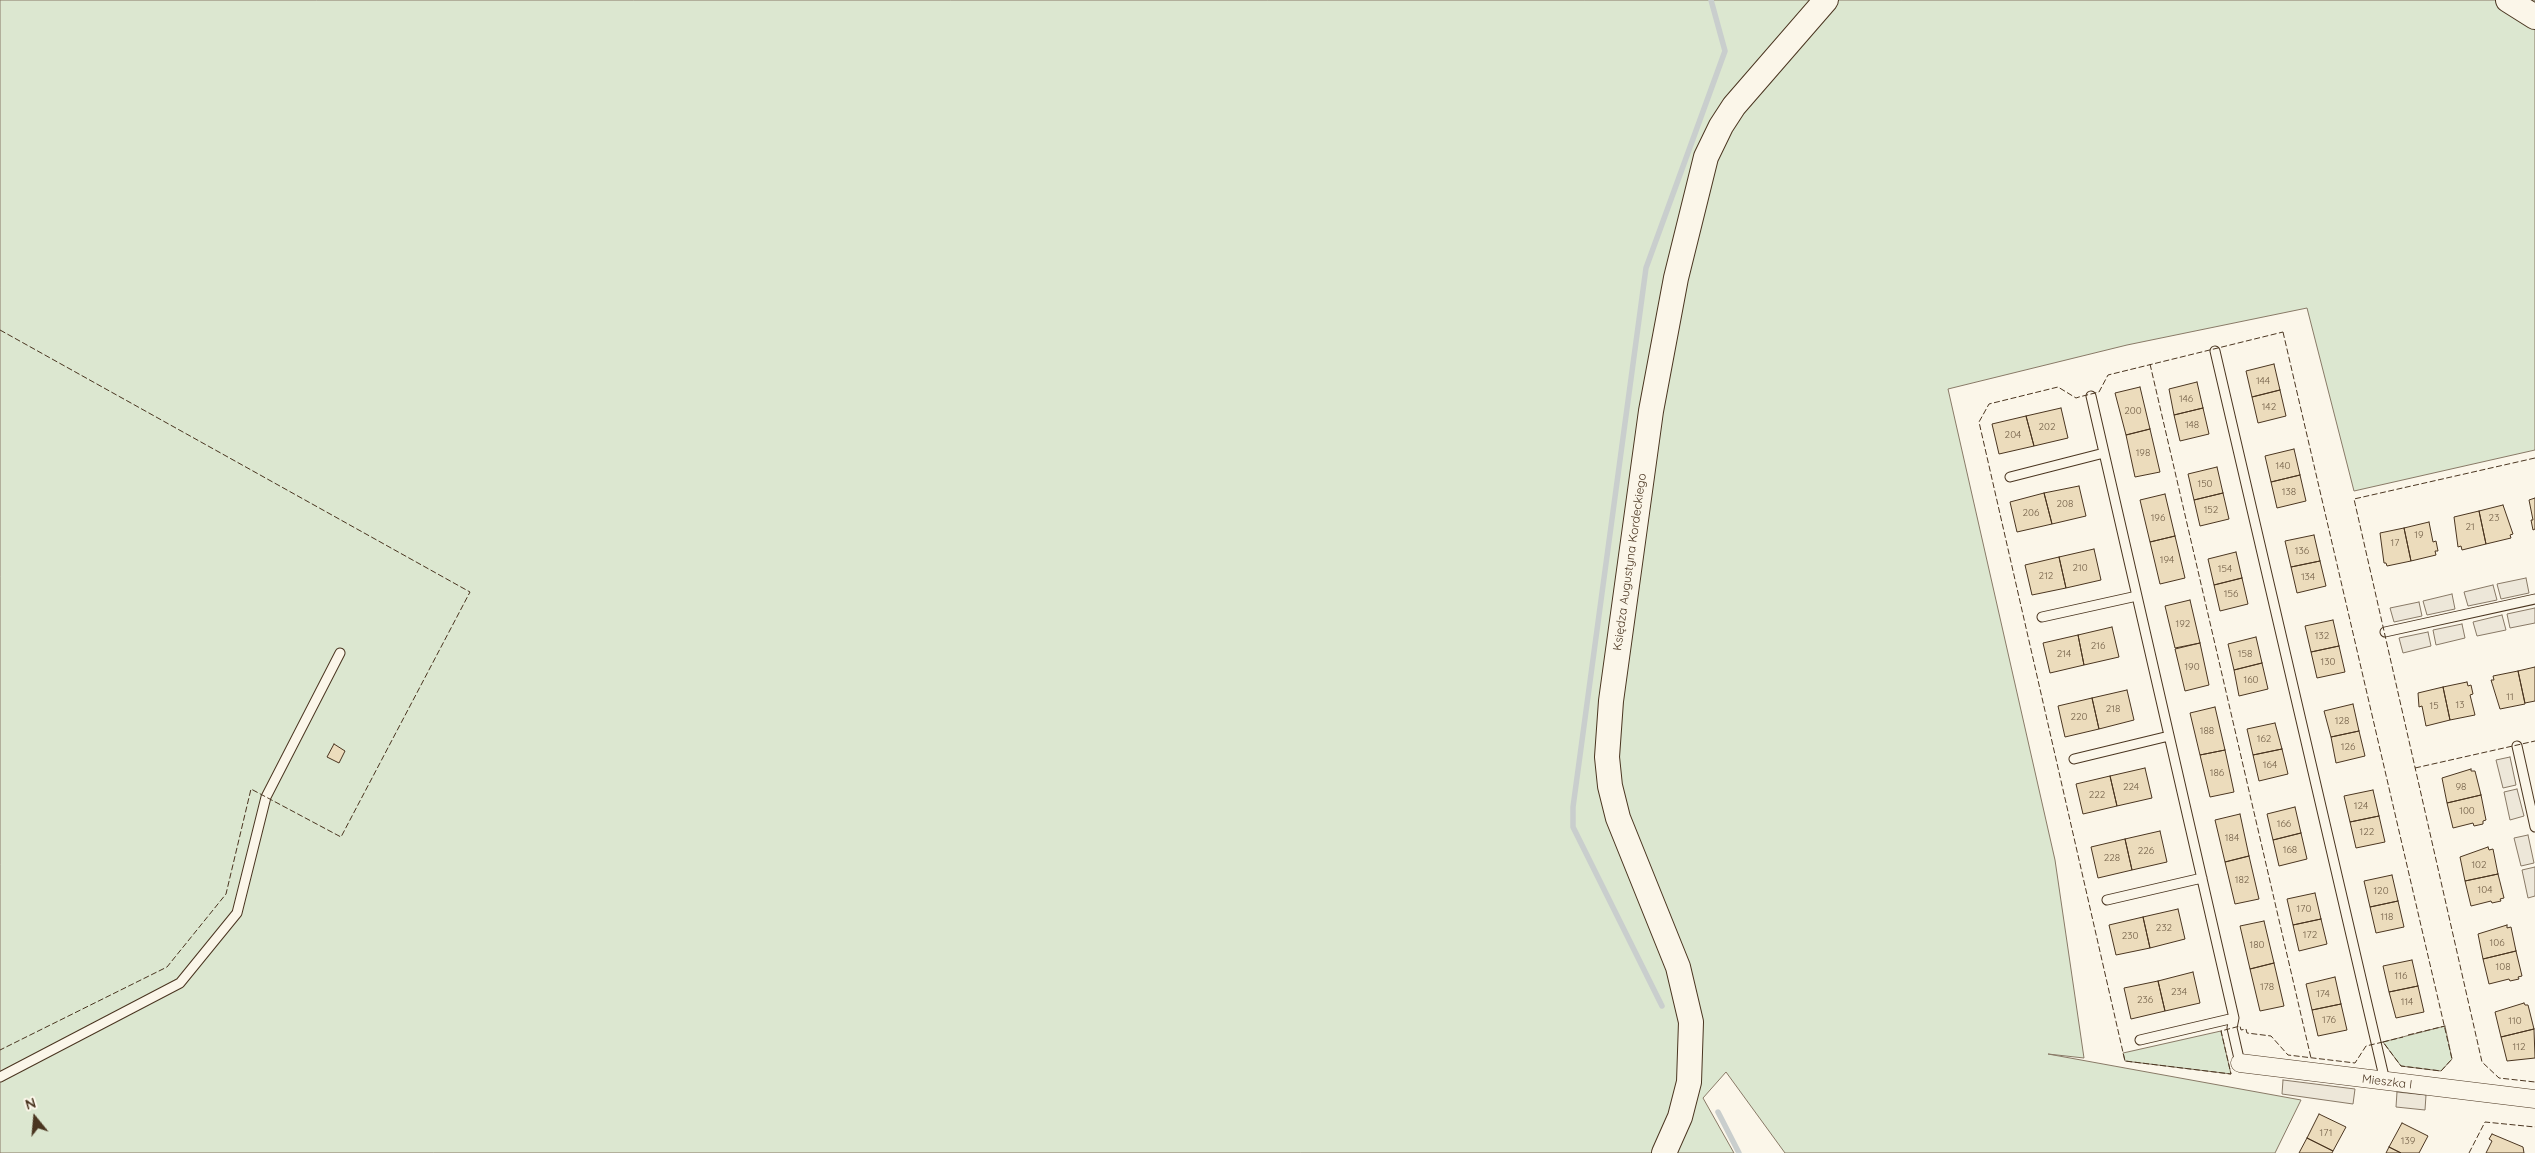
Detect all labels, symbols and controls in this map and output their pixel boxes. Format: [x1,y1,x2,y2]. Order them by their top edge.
house number: 144 [2256,375,2270,387]
house number: 146 [2179,393,2193,405]
house number: 142 [2262,401,2276,413]
house number: 200 [2124,405,2142,417]
house number: 148 [2185,419,2199,431]
house number: 202 [2038,421,2056,433]
house number: 204 [2005,429,2021,441]
house number: 198 [2136,447,2150,459]
house number: 140 [2276,460,2290,472]
street label: Księdza Augustyna Kordeckiego [1610,472,1650,652]
house number: 150 [2197,478,2213,490]
house number: 138 [2282,486,2296,498]
house number: 208 [2057,498,2073,510]
house number: 152 [2204,504,2218,516]
house number: 206 [2023,507,2039,519]
house number: 196 [2151,512,2165,524]
house number: 23 [2489,512,2499,524]
house number: 21 [2465,521,2475,533]
house number: 19 [2414,529,2424,541]
house number: 17 [2391,537,2399,549]
house number: 136 [2295,545,2309,557]
house number: 194 [2160,554,2174,566]
house number: 210 [2072,562,2088,574]
house number: 154 [2218,563,2232,575]
house number: 212 [2039,570,2053,582]
house number: 134 [2301,571,2315,583]
house number: 156 [2224,588,2238,600]
house number: 192 [2176,618,2190,630]
house number: 132 [2315,630,2329,642]
house number: 216 [2091,640,2105,652]
house number: 214 [2057,648,2071,660]
house number: 158 [2238,648,2252,660]
house number: 130 [2321,656,2335,668]
house number: 190 [2184,661,2200,673]
house number: 160 [2243,674,2259,686]
house number: 11 [2506,691,2514,703]
house number: 13 [2456,699,2464,711]
house number: 15 [2429,700,2439,712]
house number: 218 [2106,703,2120,715]
house number: 220 [2070,711,2088,723]
house number: 128 [2335,715,2349,727]
house number: 188 [2200,725,2214,737]
house number: 162 [2257,733,2271,745]
house number: 126 [2341,741,2355,753]
house number: 164 [2263,759,2277,771]
house number: 186 [2210,767,2224,779]
house number: 224 [2123,781,2139,793]
house number: 98 [2456,781,2466,793]
house number: 222 [2089,789,2105,801]
house number: 124 [2354,800,2368,812]
house number: 100 [2459,805,2475,817]
house number: 166 [2277,818,2291,830]
house number: 122 [2360,826,2374,838]
house number: 184 [2225,832,2239,844]
house number: 168 [2283,844,2297,856]
house number: 226 [2138,845,2154,857]
house number: 228 [2104,852,2120,864]
house number: 102 [2471,859,2487,871]
house number: 182 [2235,874,2249,886]
house number: 104 [2478,884,2492,896]
house number: 120 [2373,885,2389,897]
house number: 170 [2297,903,2311,915]
house number: 118 [2381,911,2393,923]
house number: 232 [2156,922,2172,934]
house number: 172 [2303,929,2317,941]
house number: 230 [2122,930,2138,942]
house number: 106 [2489,937,2505,949]
house number: 180 [2249,939,2265,951]
house number: 108 [2495,961,2511,973]
house number: 116 [2395,970,2407,982]
house number: 178 [2260,981,2274,993]
house number: 234 [2171,986,2187,998]
house number: 174 [2316,988,2330,1000]
house number: 236 [2137,994,2153,1006]
house number: 114 [2401,996,2413,1008]
house number: 176 [2322,1014,2336,1026]
house number: 110 [2508,1015,2522,1027]
house number: 112 [2513,1041,2525,1053]
street label: Mieszka I [2361,1072,2413,1092]
north arrow [10,1093,60,1143]
text: N [23,1094,38,1114]
house number: 171 [2319,1127,2333,1139]
house number: 139 [2401,1135,2415,1147]

